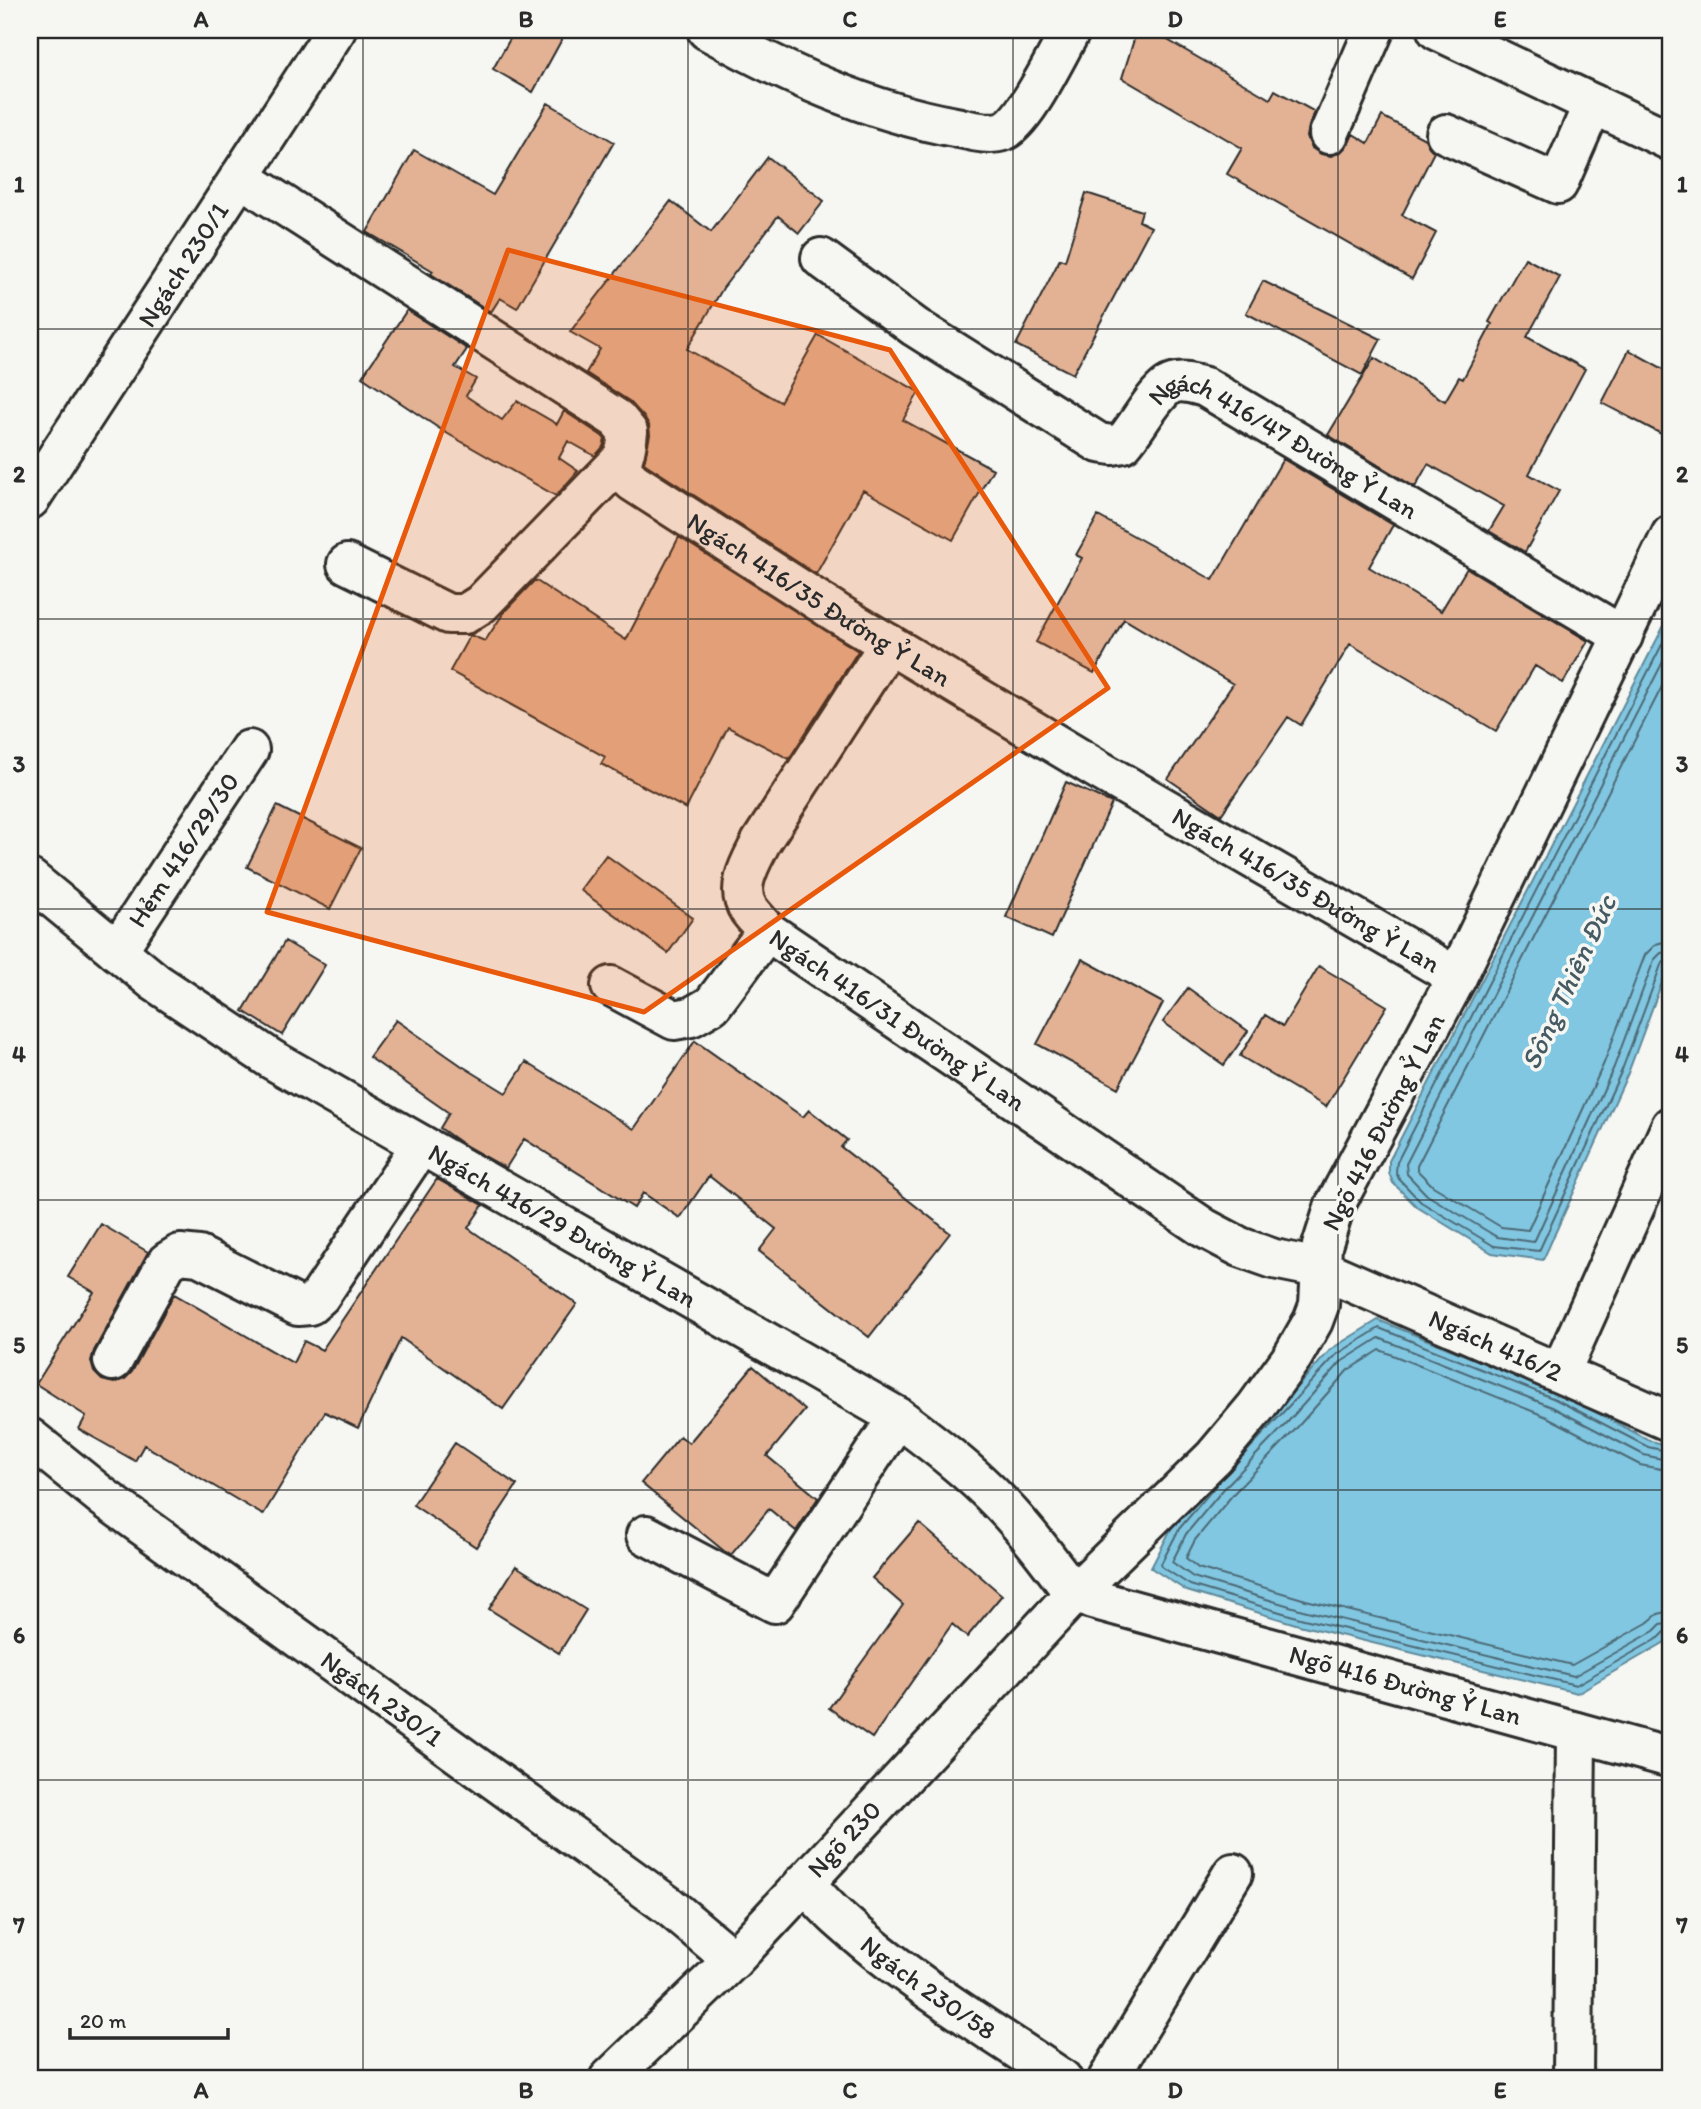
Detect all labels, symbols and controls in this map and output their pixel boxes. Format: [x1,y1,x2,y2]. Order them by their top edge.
text: A [193,5,209,33]
text: B [519,5,534,33]
text: C [843,5,858,33]
text: D [1167,5,1183,33]
text: E [1494,5,1507,33]
text: 1 [14,170,25,198]
text: 1 [1677,170,1688,198]
street label: Ngách 230/1 [131,196,235,333]
street label: Ngách 416/47 Đường Ỷ Lan [1141,366,1424,526]
text: 2 [13,460,26,488]
text: 2 [1676,460,1689,488]
street label: Ngách 416/35 Đường Ỷ Lan [682,505,957,694]
text: 3 [13,750,26,778]
text: 3 [1676,750,1689,778]
street label: Hẻm 416/29/30 [121,766,246,933]
street label: Ngách 416/35 Đường Ỷ Lan [1166,800,1446,980]
water label: Sông Thiên Đức [1513,889,1624,1075]
street label: Ngách 416/31 Đường Ỷ Lan [763,921,1032,1118]
street label: Ngõ 416 Đường Ỷ Lan [1314,1008,1452,1236]
text: 4 [12,1040,26,1068]
text: 4 [1675,1040,1689,1068]
street label: Ngách 416/29 Đường Ỷ Lan [423,1136,703,1315]
street label: Ngách 416/2 [1424,1302,1567,1389]
text: 5 [13,1331,25,1359]
text: 5 [1676,1331,1688,1359]
text: 6 [13,1621,25,1649]
text: 6 [1676,1621,1688,1649]
street label: Ngõ 416 Đường Ỷ Lan [1286,1638,1525,1732]
street label: Ngách 230/1 [315,1644,449,1753]
street label: Ngõ 230 [800,1794,888,1884]
text: 7 [12,1911,25,1939]
text: 7 [1675,1911,1688,1939]
street label: Ngách 230/58 [854,1928,1002,2047]
scale bar [70,1997,228,2041]
text: 20 m [80,2008,127,2033]
text: A [193,2076,209,2104]
text: B [519,2076,534,2104]
text: C [843,2076,858,2104]
text: D [1167,2076,1183,2104]
text: E [1494,2076,1507,2104]

